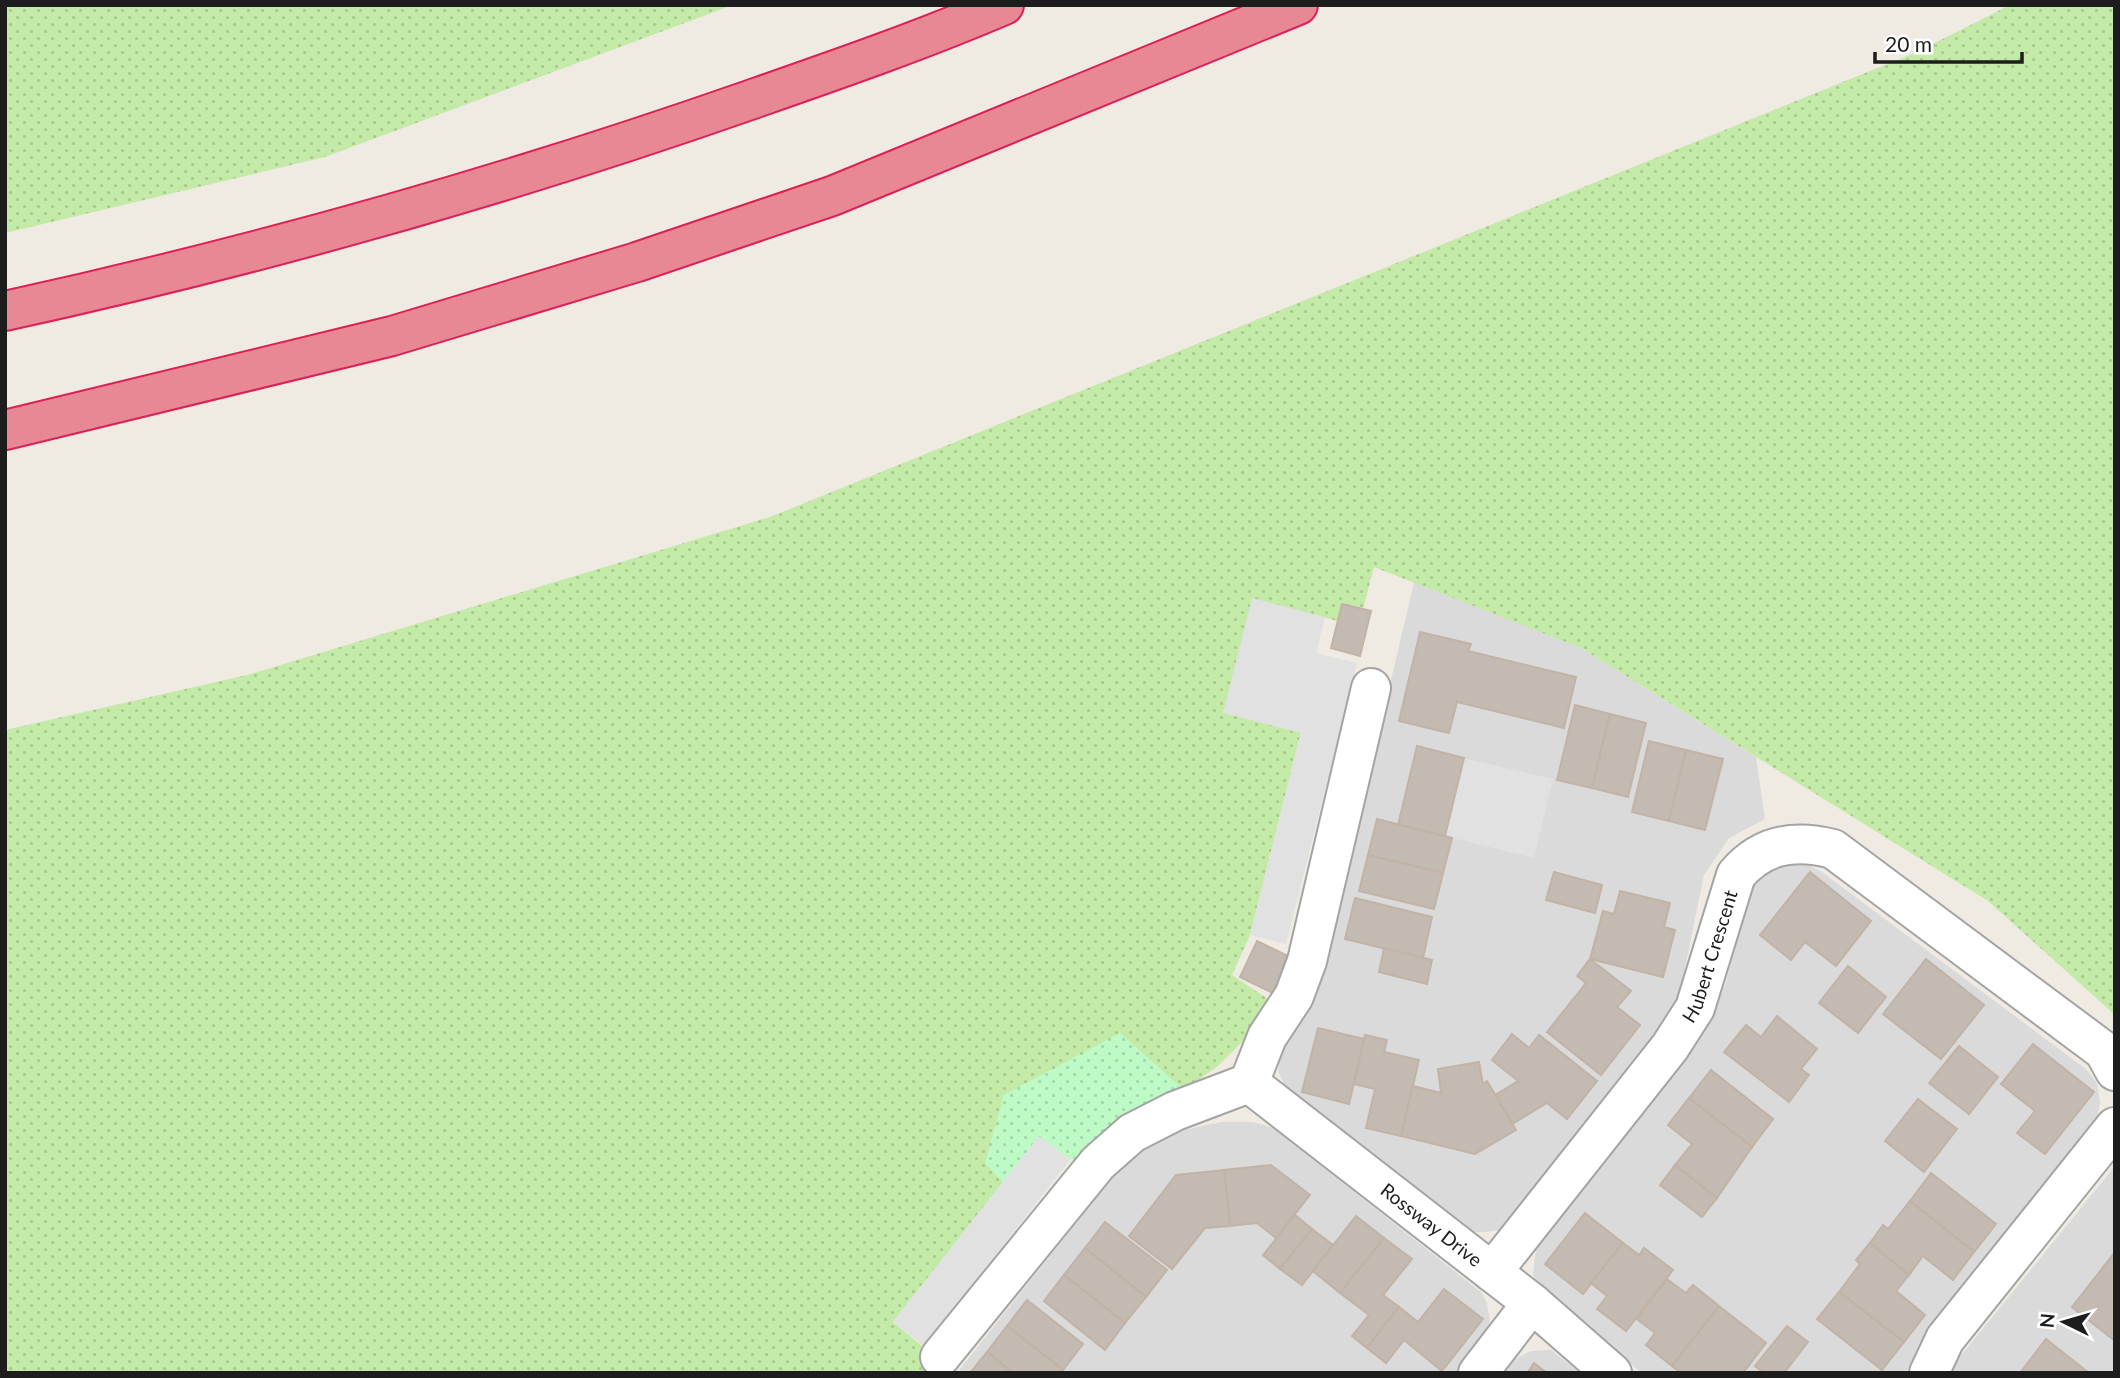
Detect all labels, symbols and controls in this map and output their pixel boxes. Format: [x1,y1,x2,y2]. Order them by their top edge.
scale bar [1875,21,2022,65]
text: 20 m [1885,31,1932,56]
street label: Hubert Crescent [1677,887,1742,1027]
street label: Rossway Drive [1376,1178,1487,1271]
north arrow [2029,1287,2099,1357]
text: N [2034,1312,2059,1329]

